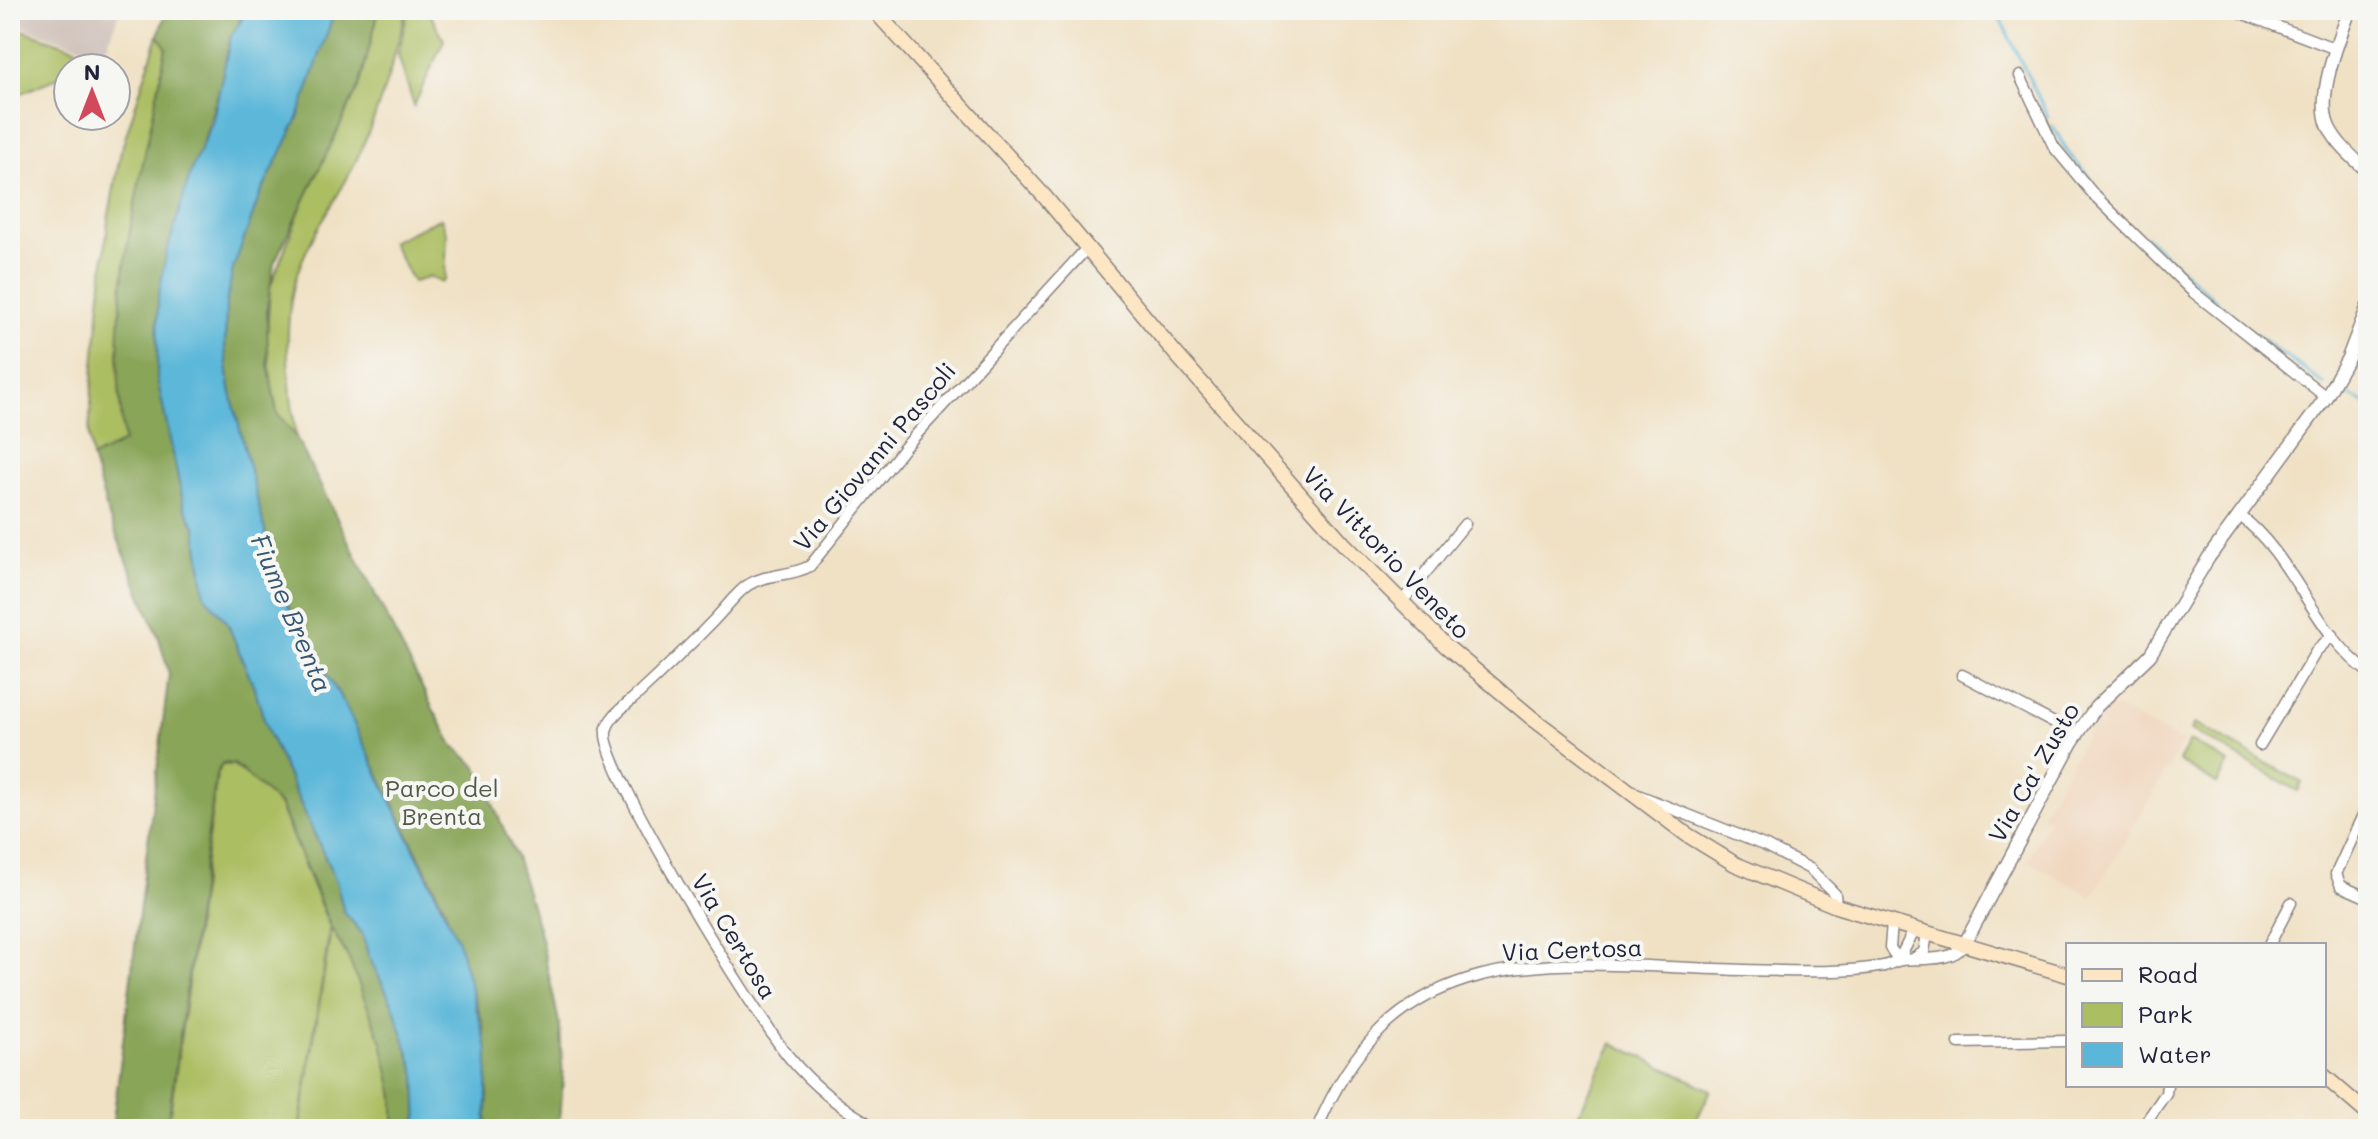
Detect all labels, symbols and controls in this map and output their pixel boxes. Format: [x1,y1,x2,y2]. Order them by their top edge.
north arrow [52,52,132,132]
text: N [84,57,100,86]
street label: Via Giovanni Pascoli [786,355,962,557]
street label: Via Vittorio Veneto [1297,459,1477,645]
water label: Fiume Brenta [243,528,341,698]
street label: Via Ca' Zusto [1981,697,2085,847]
park label: Parco del Brenta [385,772,499,831]
street label: Via Certosa [685,868,785,1004]
street label: Via Certosa [1501,931,1643,967]
legend [2066,943,2326,1087]
text: Road [2138,958,2198,989]
text: Park [2138,998,2192,1029]
text: Water [2138,1038,2212,1069]

